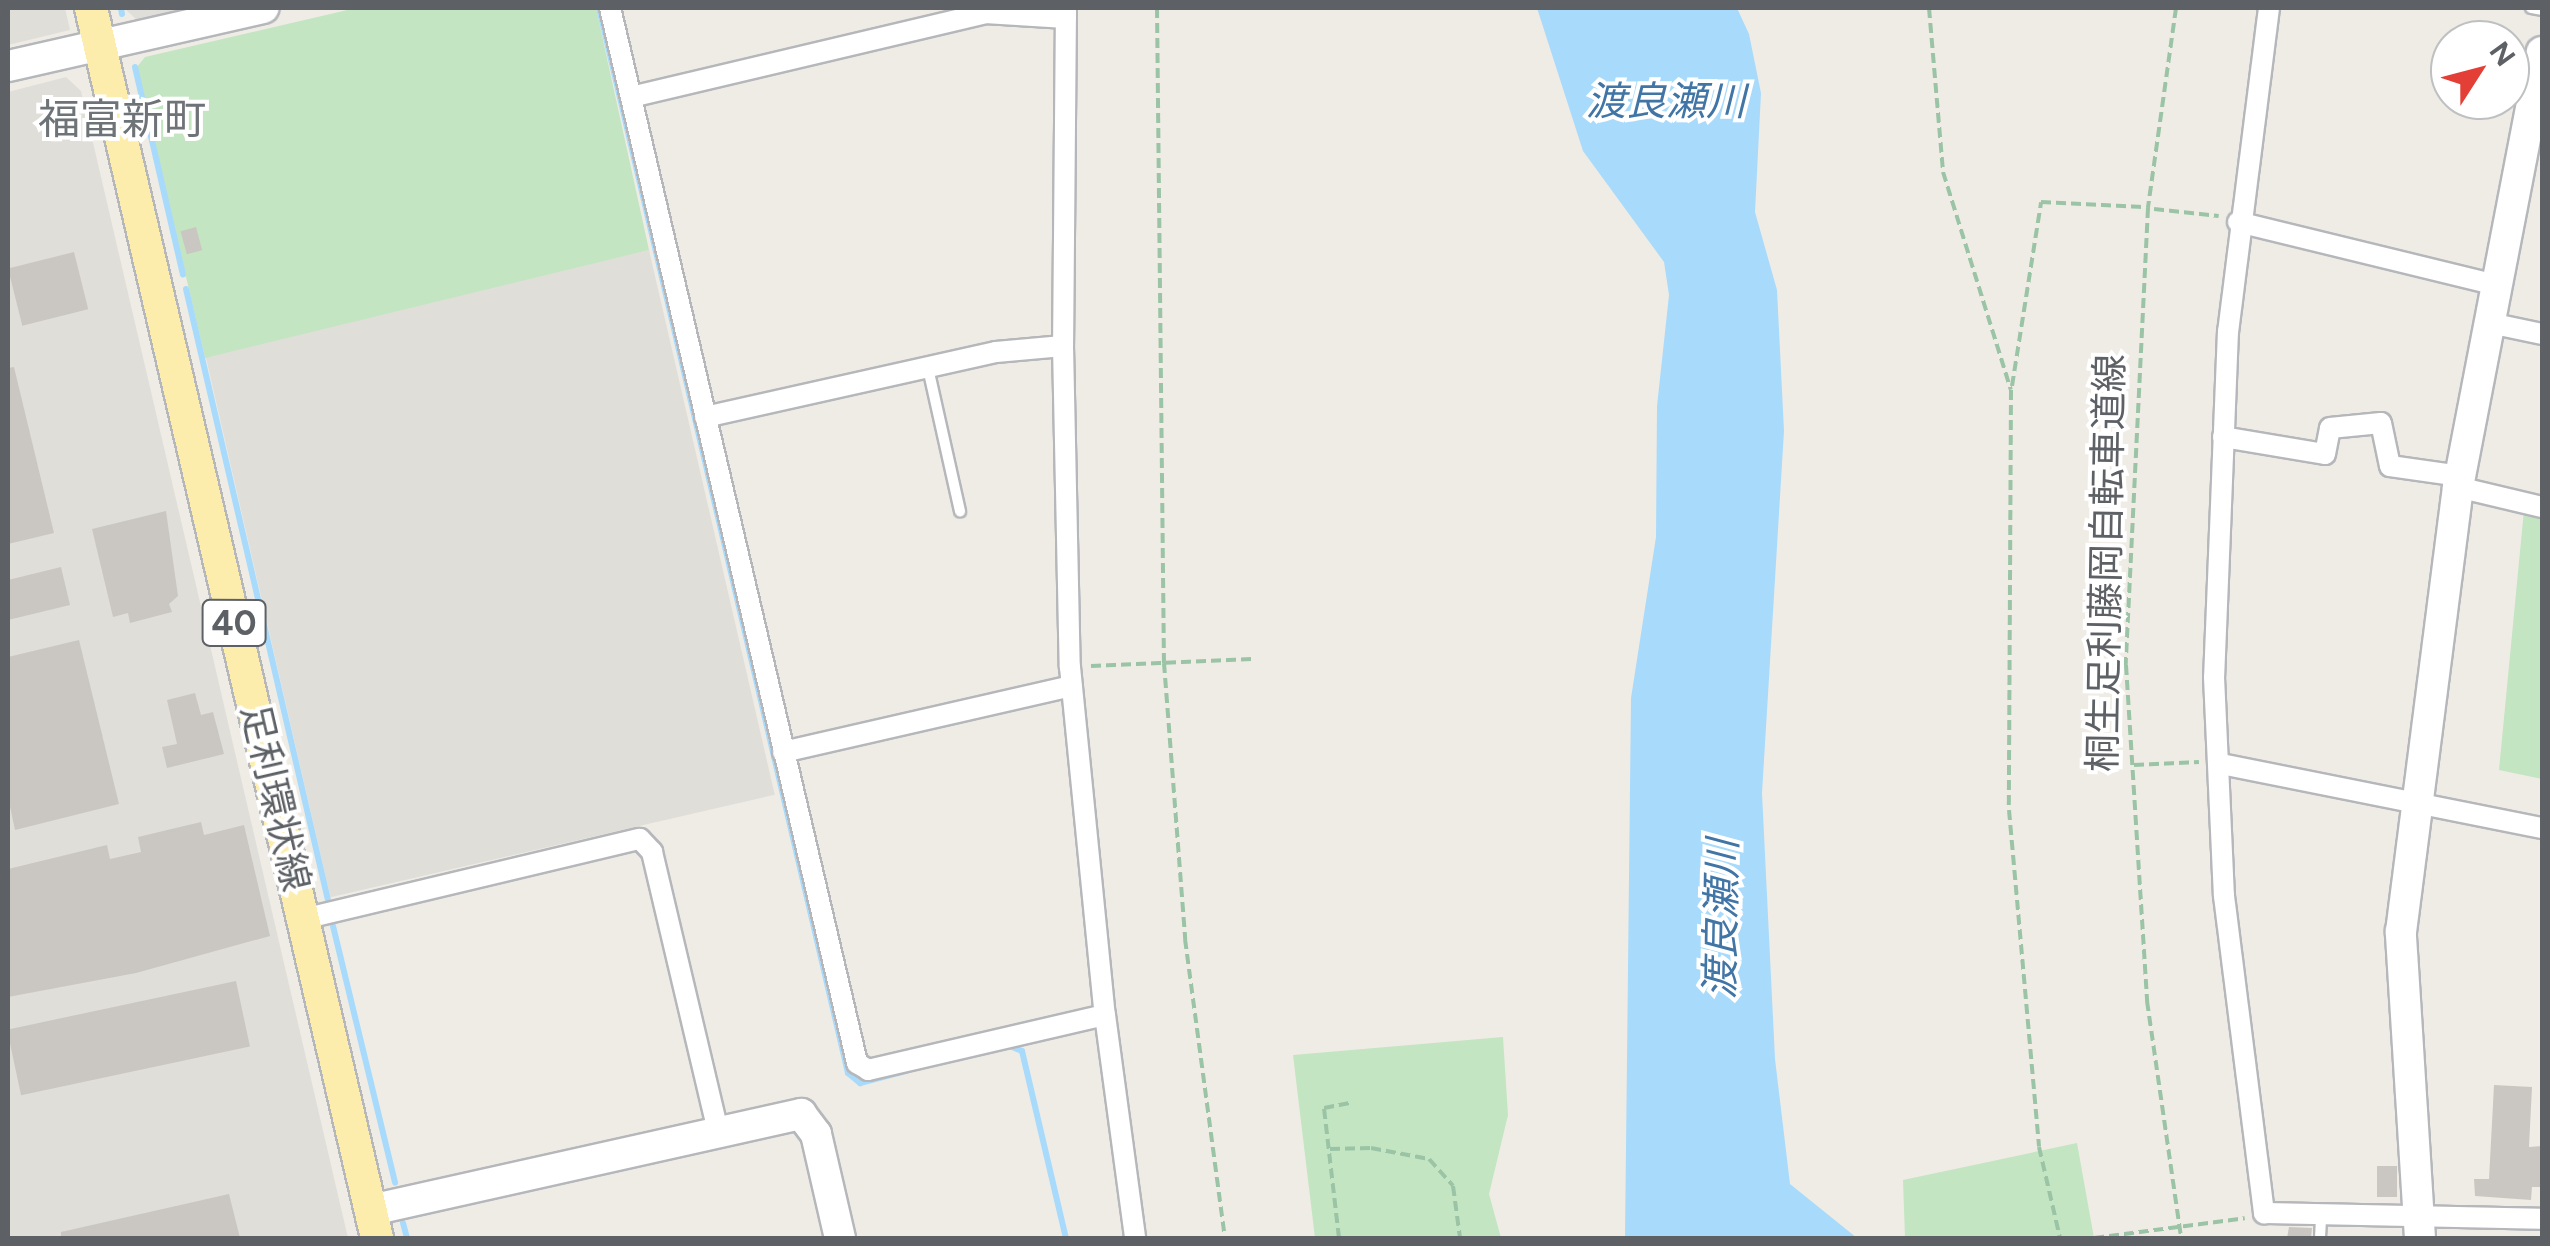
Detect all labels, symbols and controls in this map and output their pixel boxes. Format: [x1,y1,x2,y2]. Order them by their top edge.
north arrow [2430,20,2530,120]
text: N [2483,35,2523,72]
water label: 渡良瀬川 [1586,77,1746,125]
district label: 福富新町 [38,95,206,145]
street label: 桐生足利藤岡自転車道線 [2081,354,2133,772]
road number: 40 [202,593,266,653]
street label: 足利環状線 [231,700,319,896]
water label: 渡良瀬川 [1696,839,1746,999]

